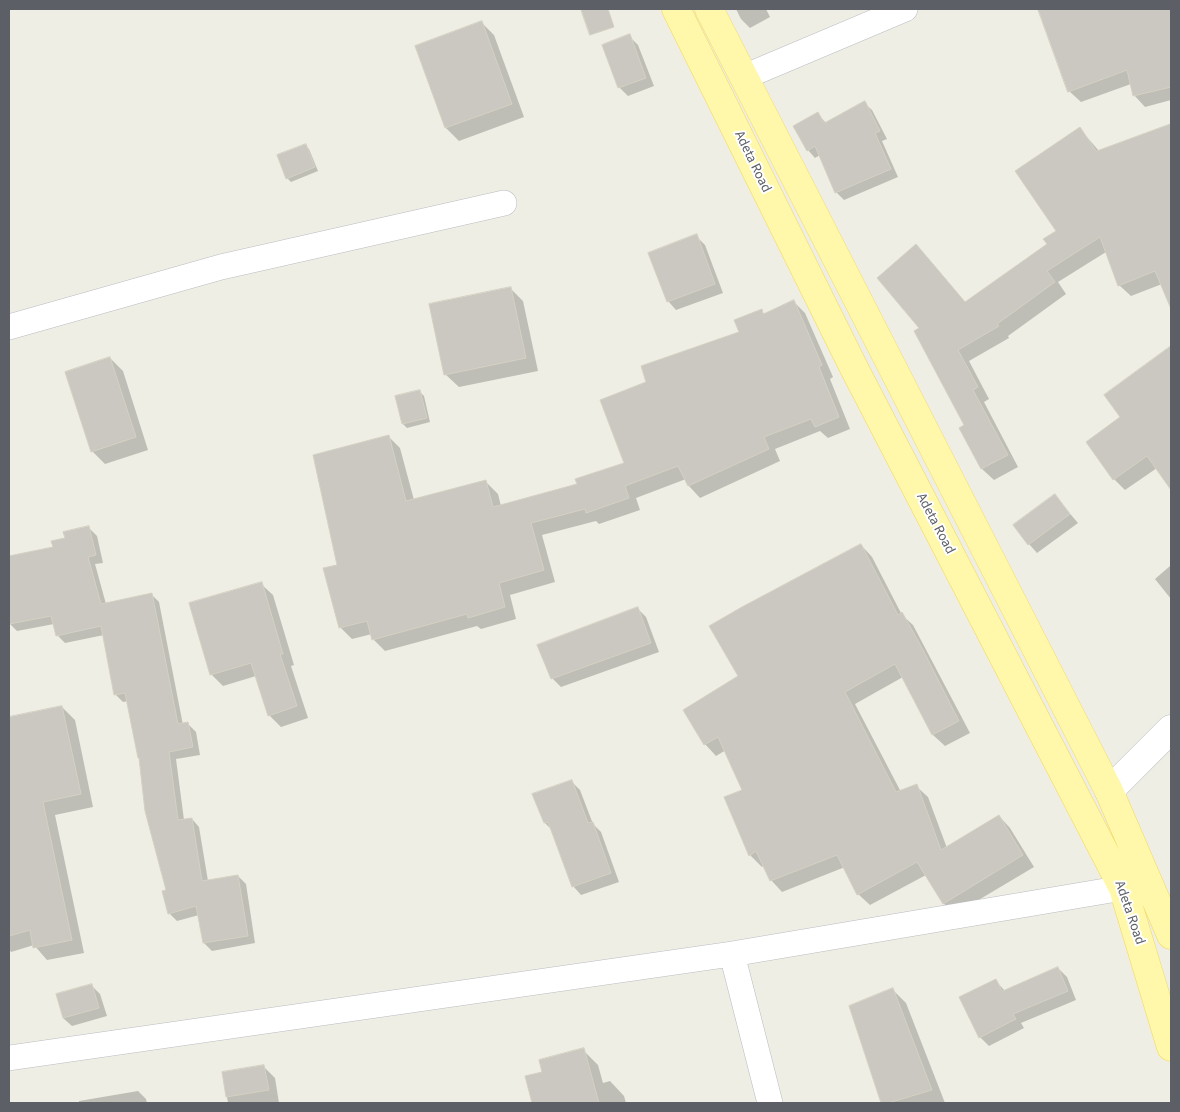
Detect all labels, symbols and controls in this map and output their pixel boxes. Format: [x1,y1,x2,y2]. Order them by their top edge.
street label: Adeta Road [730,128,774,196]
street label: Adeta Road [912,491,958,557]
street label: Adeta Road [1110,879,1148,947]

